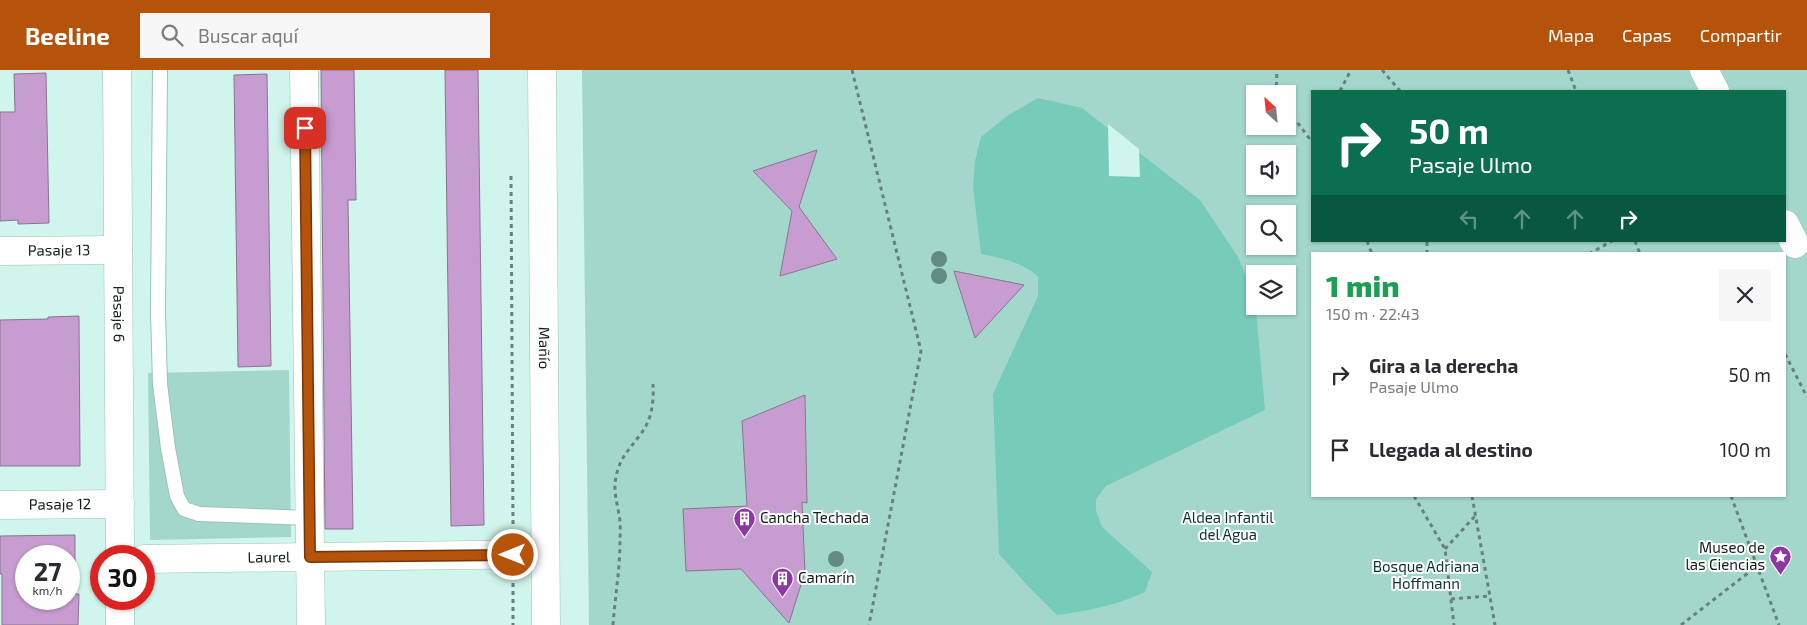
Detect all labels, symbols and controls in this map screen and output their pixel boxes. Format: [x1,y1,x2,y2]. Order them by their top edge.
search box [140,13,490,58]
text: Beeline [25,21,110,50]
icon: search [158,21,186,49]
text: Buscar aquí [198,24,298,47]
text: Mapa [1548,24,1594,46]
text: Capas [1622,24,1672,46]
text: Compartir [1700,24,1782,46]
north arrow [1246,85,1296,135]
map controls [1246,85,1296,315]
pin [284,107,326,149]
text: 50 m [1409,109,1489,151]
icon: right [1326,110,1391,175]
icon: arrive [291,114,319,142]
button: sound [1246,145,1296,195]
text: Pasaje Ulmo [1409,151,1532,177]
button: search [1246,205,1296,255]
icon: left [1455,205,1483,233]
icon: ahead [1508,205,1536,233]
icon: ahead [1561,205,1589,233]
icon: right [1614,205,1642,233]
street label: Pasaje 13 [28,240,90,259]
button: layers [1246,265,1296,315]
text: 1 min [1326,267,1400,303]
button: close [1719,269,1771,321]
street label: Pasaje 6 [110,286,129,342]
text: 150 m · 22:43 [1326,304,1420,323]
street label: Mañío [536,327,554,369]
text: Gira a la derecha [1369,354,1518,377]
icon: right [1326,361,1354,389]
text: 50 m [1728,363,1771,386]
text: Pasaje Ulmo [1369,377,1459,396]
icon: arrive [1326,436,1354,464]
text: Llegada al destino [1369,438,1533,461]
text: 100 m [1720,438,1771,461]
street label: Pasaje 12 [29,494,91,513]
building icon: Cancha Techada [732,506,756,537]
place label: Cancha Techada [760,508,869,526]
park label: Aldea Infantil del Agua [1182,508,1274,543]
position arrow [486,528,538,580]
place label: Museo de las Ciencias [1685,538,1765,573]
speed limit sign: 30 [90,545,155,610]
place icon: Museo de las Ciencias [1769,545,1793,576]
street label: Laurel [247,547,291,566]
text: 27 [34,556,61,586]
park label: Bosque Adriana Hoffmann [1373,557,1479,592]
building icon: Camarín [770,566,794,597]
place label: Camarín [798,568,855,586]
text: km/h [33,583,62,597]

